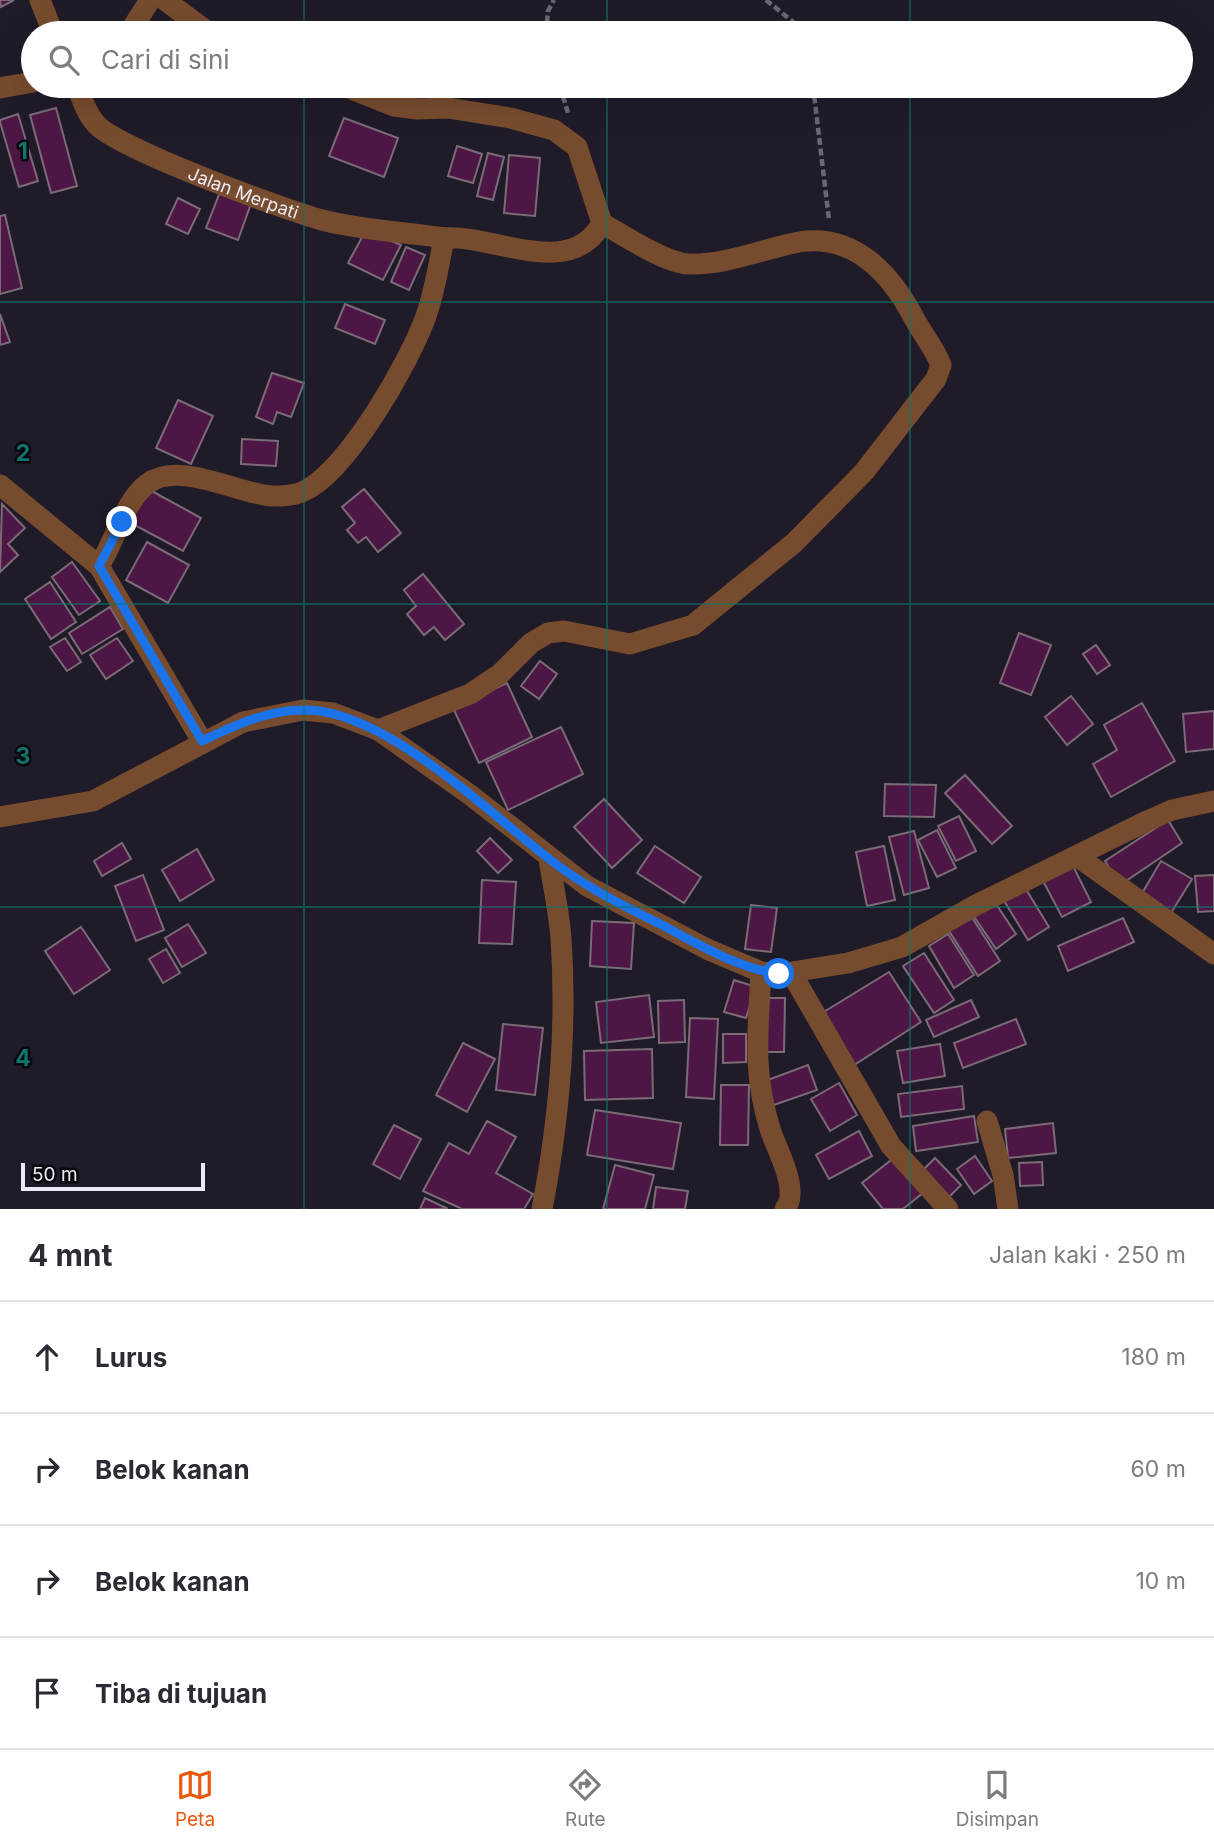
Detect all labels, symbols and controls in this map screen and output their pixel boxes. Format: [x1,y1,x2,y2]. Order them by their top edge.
search box [21,21,1193,98]
icon: search [45,41,83,79]
text: Cari di sini [101,44,230,75]
text: 1 [18,137,28,165]
street label: Jalan Merpati [185,162,301,222]
text: 2 [16,439,30,467]
route end [106,506,137,537]
text: 3 [16,742,30,770]
route start [763,958,794,989]
text: 4 [15,1044,31,1072]
scale bar [21,1160,205,1192]
text: 50 m [32,1163,78,1186]
text: 4 mnt [28,1237,112,1273]
text: Jalan kaki · 250 m [989,1241,1186,1269]
icon: ahead [28,1338,66,1376]
text: Lurus [95,1342,167,1373]
text: 180 m [1121,1343,1186,1371]
icon: right [28,1450,66,1488]
text: Belok kanan [95,1454,250,1485]
text: 60 m [1131,1455,1186,1483]
icon: right [28,1562,66,1600]
text: Belok kanan [95,1566,250,1597]
text: 10 m [1136,1567,1186,1595]
icon: arrive [28,1674,66,1712]
text: Tiba di tujuan [95,1678,267,1709]
tab: Peta [175,1766,215,1831]
tab: Rute [565,1766,606,1831]
tab: Disimpan [956,1766,1039,1831]

